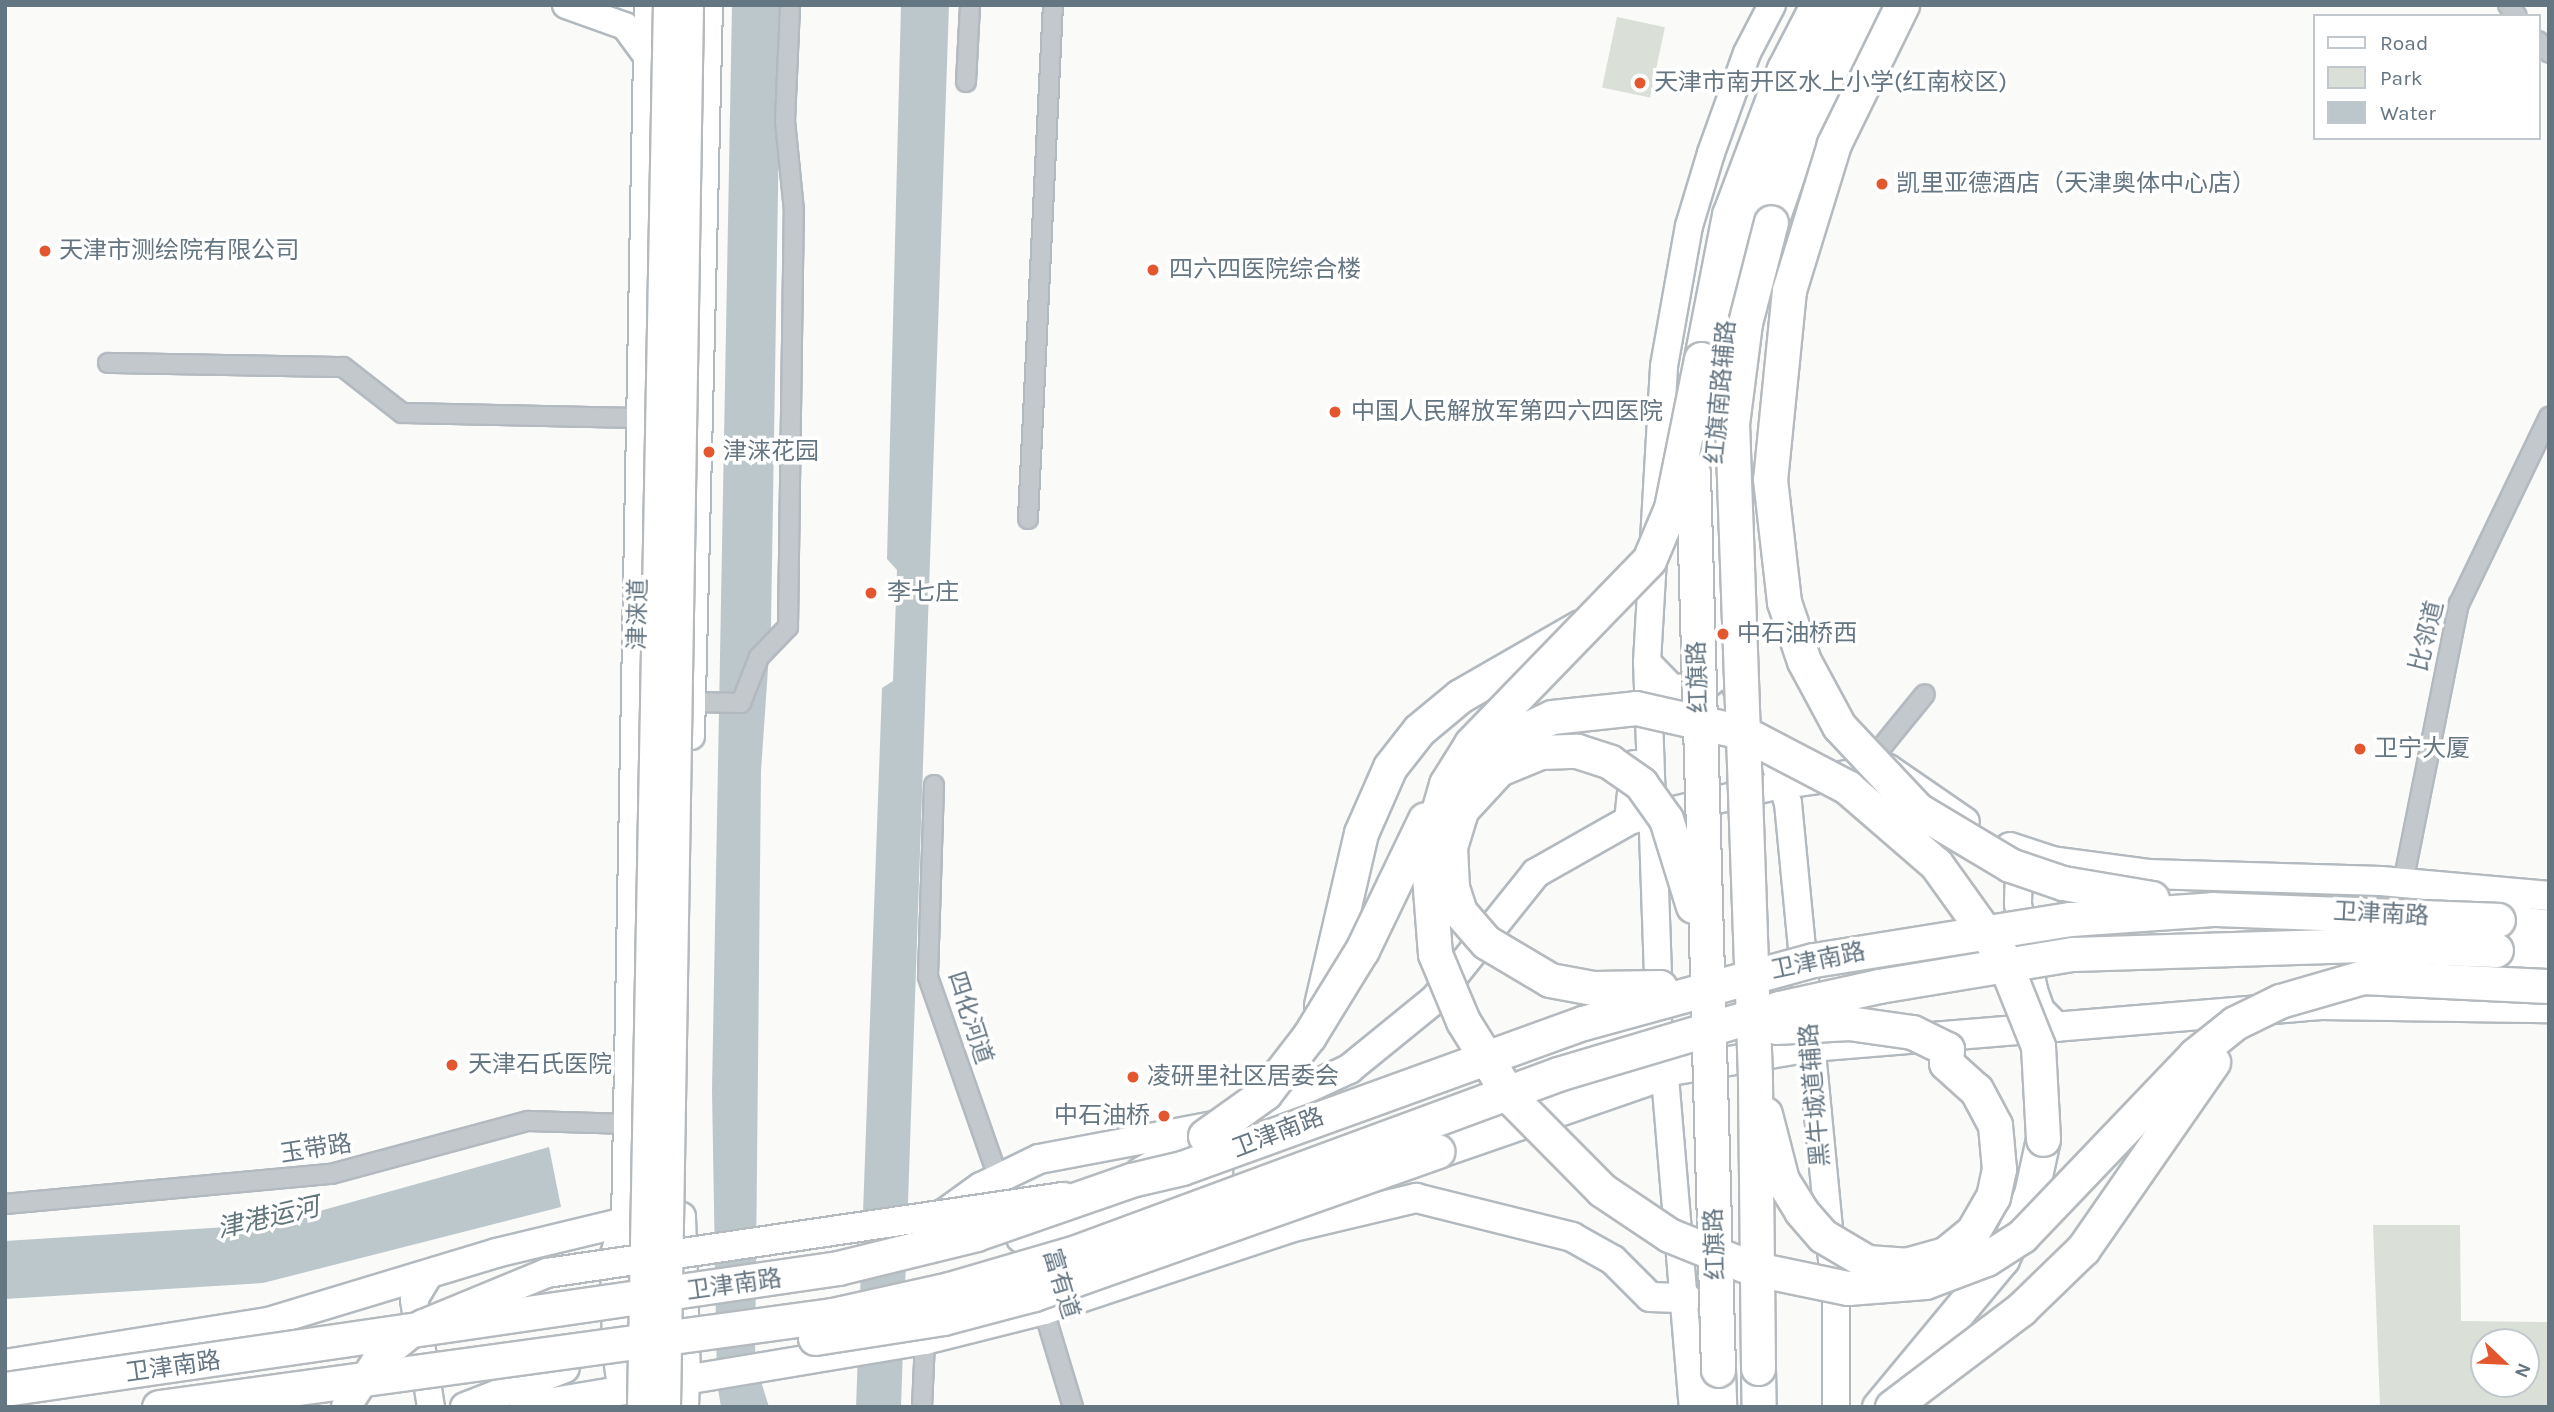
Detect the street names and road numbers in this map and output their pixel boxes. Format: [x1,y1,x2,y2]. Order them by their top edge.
street label: 红旗南路辅路 [1700,319,1742,465]
street label: 津涞道 [623,578,653,650]
street label: 比邻道 [2404,598,2450,674]
street label: 红旗路 [1682,641,1714,713]
street label: 卫津南路 [2332,897,2430,931]
street label: 卫津南路 [1768,937,1868,985]
street label: 四化河道 [941,968,999,1068]
street label: 黑牛城道辅路 [1794,1022,1836,1168]
street label: 卫津南路 [1228,1102,1328,1164]
street label: 玉带路 [278,1129,354,1169]
street label: 红旗路 [1699,1208,1731,1280]
street label: 富有道 [1037,1245,1085,1323]
street label: 卫津南路 [684,1264,784,1306]
street label: 卫津南路 [123,1346,223,1388]

